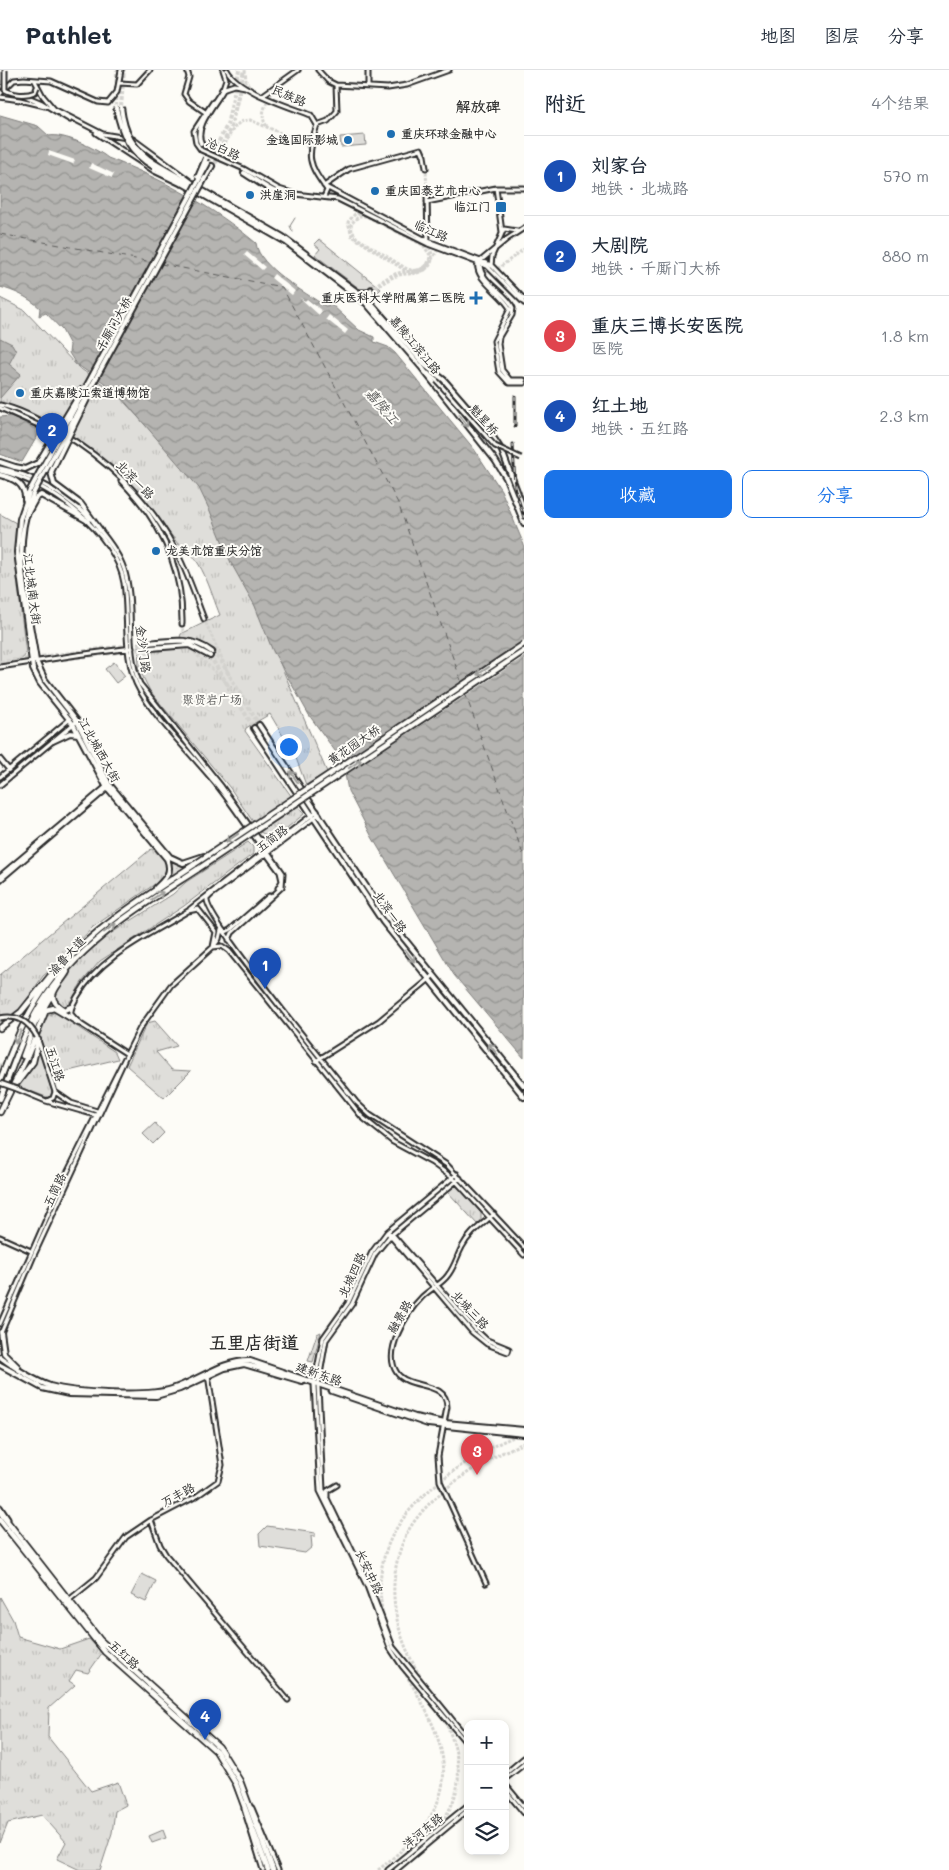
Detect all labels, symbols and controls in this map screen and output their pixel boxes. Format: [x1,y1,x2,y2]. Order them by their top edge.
text: Pathlet [25,19,112,50]
text: 地图 [760,23,796,47]
text: 图层 [824,23,860,47]
text: 分享 [888,23,924,47]
street label: 民族路 [270,81,309,109]
text: 附近 [544,89,586,116]
text: 4个结果 [872,92,929,113]
district label: 解放碑 [455,96,501,116]
place label: 重庆环球金融中心 [401,125,497,141]
marker: 重庆环球金融中心 [385,128,397,140]
place label: 金逸国际影城 [266,131,338,147]
street label: 沧白路 [204,133,243,163]
marker: 金逸国际影城 [342,134,354,146]
text: 刘家台 [591,152,648,177]
text: 1 [556,165,564,186]
text: 570 m [883,165,929,186]
text: 地铁 · 北城路 [591,177,688,198]
place label: 重庆国泰艺术中心 [385,182,481,198]
marker: 重庆国泰艺术中心 [369,185,381,197]
place label: 洪崖洞 [260,186,296,202]
marker: 洪崖洞 [244,189,256,201]
place label: 临江门 [454,198,490,214]
marker: 临江门 [494,200,508,214]
street label: 临江路 [412,215,451,245]
text: 大剧院 [591,232,648,257]
text: 2 [556,245,564,266]
text: 880 m [882,245,929,266]
text: 地铁 · 千厮门大桥 [591,257,720,278]
place label: 重庆医科大学附属第二医院 [321,289,465,305]
marker: 重庆医科大学附属第二医院 [469,291,483,305]
street label: 千厮门大桥 [92,293,135,354]
street label: 嘉陵江滨江路 [386,312,445,377]
text: 重庆三博长安医院 [591,312,743,337]
text: 3 [555,325,565,346]
text: 1.8 km [881,325,929,346]
text: 医院 [591,337,623,358]
water label: 嘉陵江 [362,383,404,429]
place label: 重庆嘉陵江索道博物馆 [30,384,150,400]
marker: 重庆嘉陵江索道博物馆 [14,387,26,399]
text: 红土地 [591,392,648,417]
street label: 魁星桥 [467,401,503,439]
text: 4 [555,405,565,426]
text: 2.3 km [880,405,929,426]
pin: 2 [36,413,68,454]
one-way arrow [458,414,469,427]
text: 地铁 · 五红路 [591,417,688,438]
street label: 北滨一路 [113,456,158,502]
button: 收藏 [544,470,732,518]
button: 分享 [742,470,929,518]
place label: 龙美术馆重庆分馆 [166,542,262,558]
marker: 龙美术馆重庆分馆 [150,545,162,557]
street label: 江北城南大街 [21,552,45,626]
street label: 金沙门路 [133,624,155,674]
one-way arrow [477,666,491,676]
park label: 聚贤岩广场 [182,691,242,707]
street label: 江北城西大街 [75,714,124,785]
street label: 黄花园大桥 [324,720,384,768]
your location [276,734,302,760]
one-way arrow [348,759,362,769]
one-way arrow [289,770,299,784]
street label: 五简路 [252,821,291,855]
one-way arrow [225,833,239,843]
street label: 北滨一路 [370,887,411,936]
one-way arrow [150,891,164,901]
one-way arrow [103,923,116,934]
street label: 渝鲁大道 [44,932,88,978]
pin: 1 [249,948,281,989]
one-way arrow [404,949,415,962]
one-way arrow [13,1029,23,1044]
one-way arrow [488,1042,499,1055]
street label: 五江路 [43,1044,69,1083]
street label: 五简路 [39,1170,69,1209]
street label: 北城四路 [334,1249,368,1300]
street label: 北城三路 [449,1286,493,1332]
street label: 融景路 [383,1297,415,1336]
district label: 五里店街道 [209,1330,299,1354]
street label: 建新东路 [294,1358,345,1388]
pin: 3 [461,1434,493,1475]
street label: 万丰路 [158,1479,197,1510]
street label: 长安中路 [353,1546,387,1597]
street label: 五红路 [106,1636,143,1672]
pin: 4 [189,1699,221,1740]
map controls [464,1720,509,1855]
button: + [464,1720,509,1765]
button: − [464,1765,509,1810]
street label: 洋河东路 [399,1809,446,1852]
button: layers [464,1810,509,1855]

